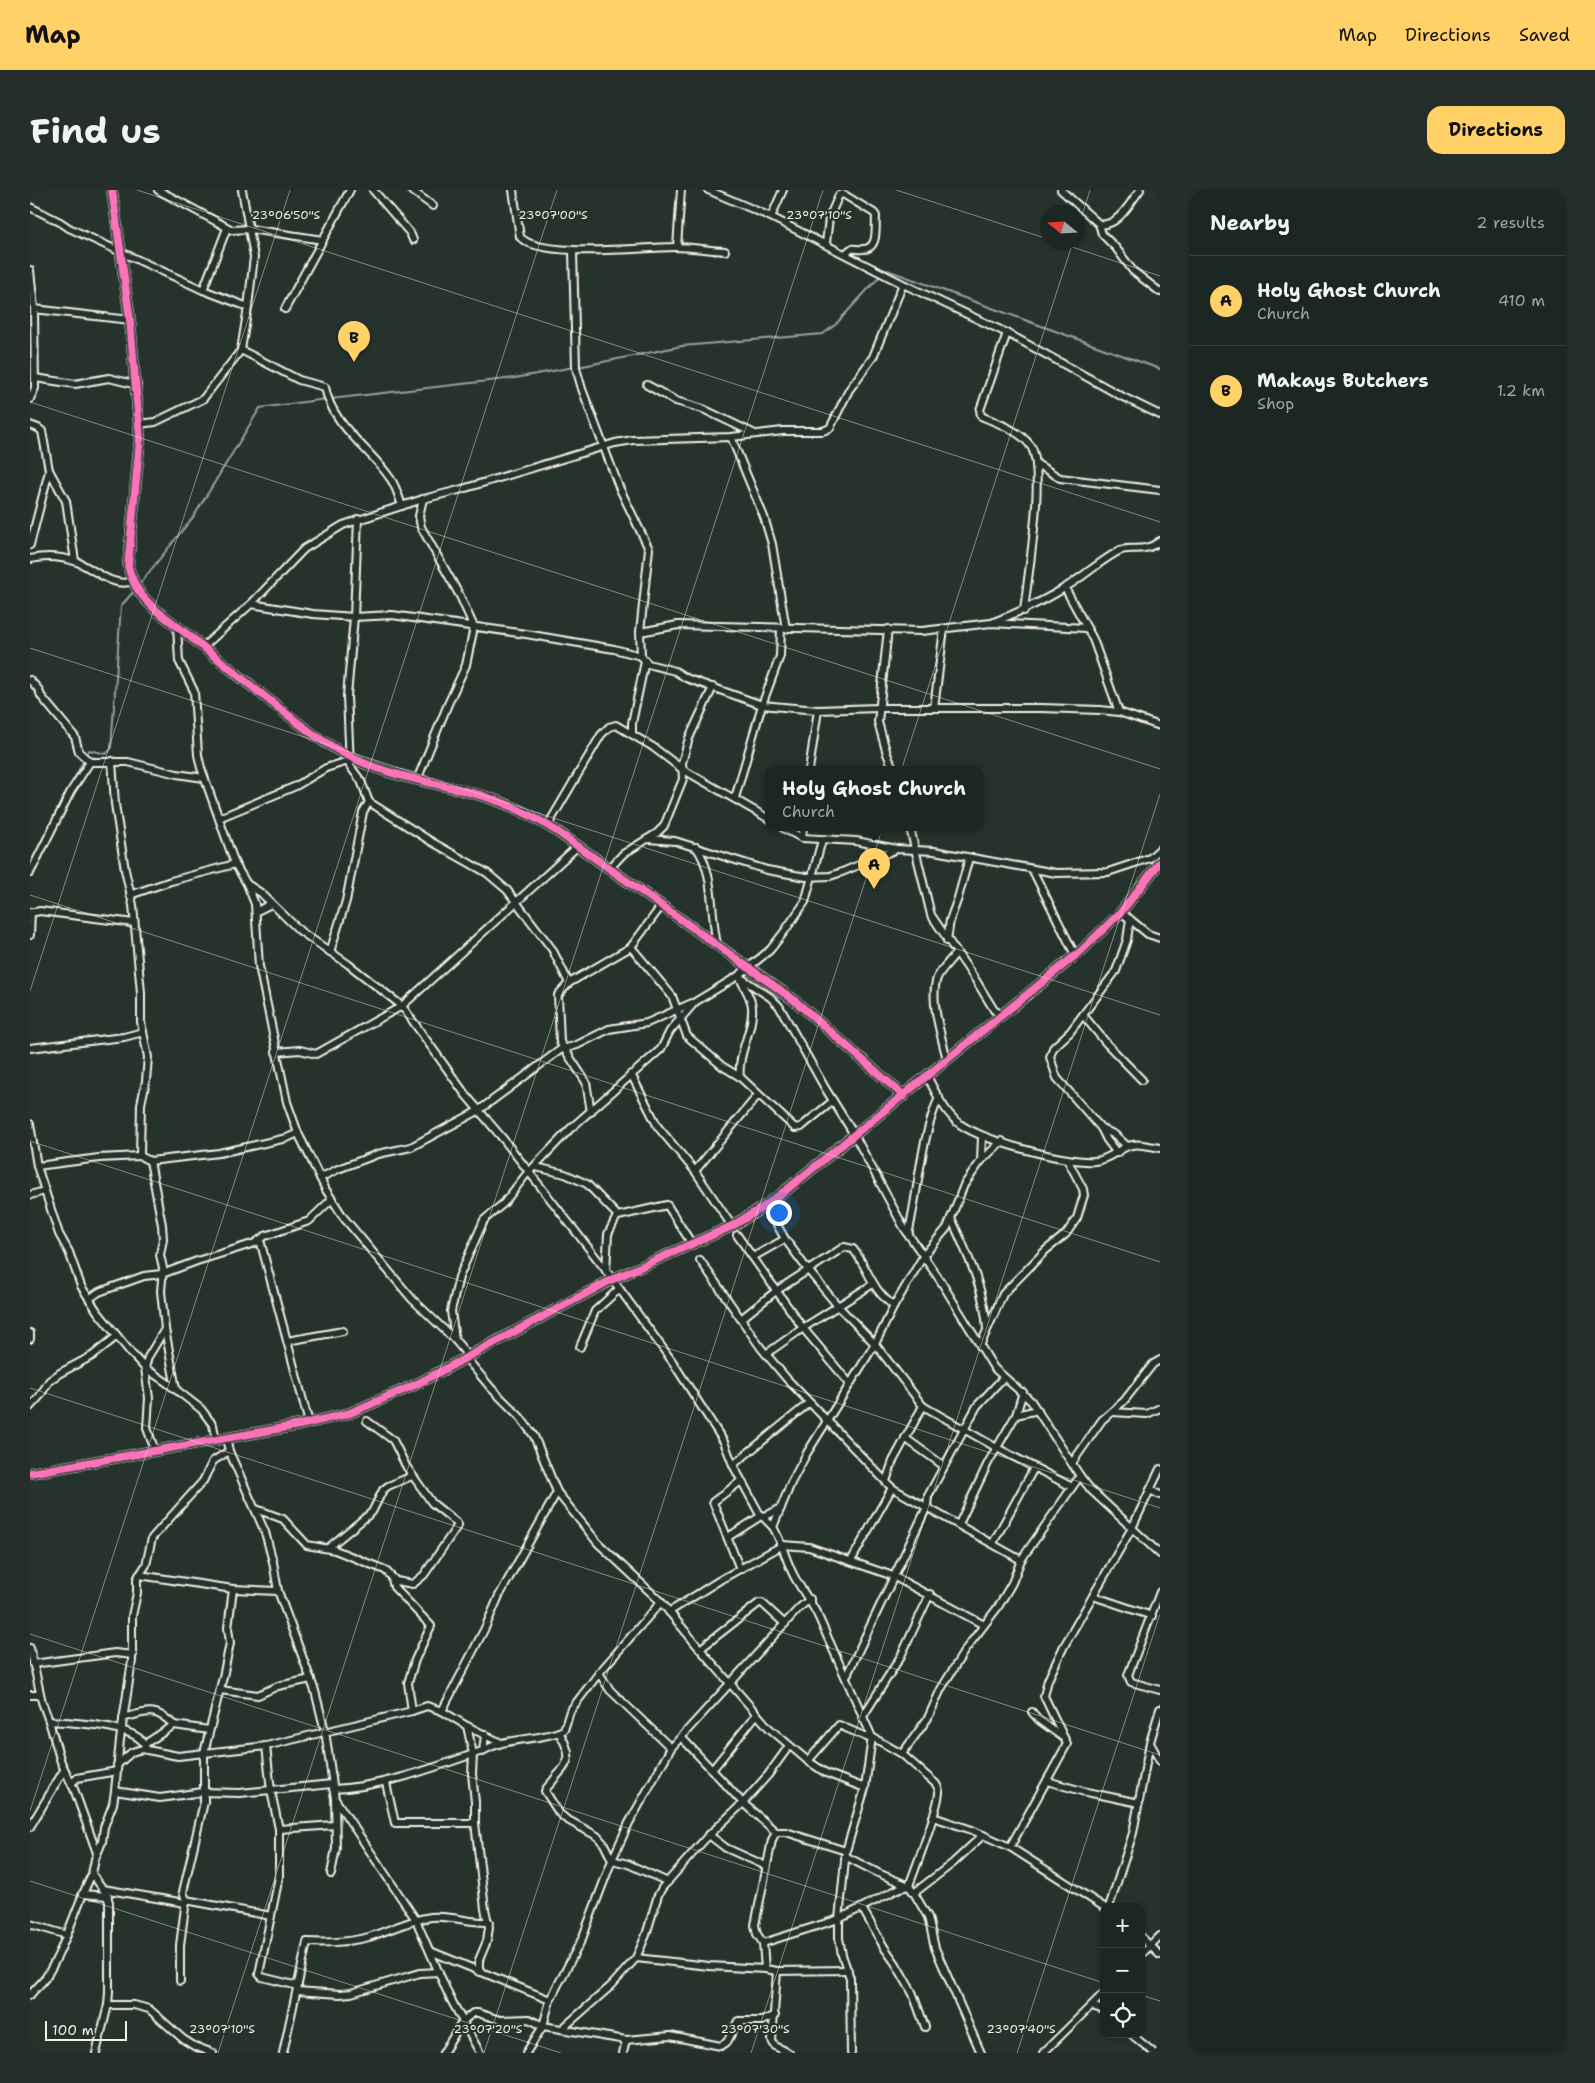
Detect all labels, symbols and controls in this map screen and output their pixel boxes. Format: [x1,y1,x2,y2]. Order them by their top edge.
text: Map [25,19,81,51]
text: Map [1339,23,1377,47]
text: Directions [1405,23,1491,47]
text: Saved [1519,23,1570,47]
button: Directions [1427,106,1565,154]
text: Find us [30,107,161,154]
north arrow [1040,205,1085,250]
text: 23°06'50"S [252,207,321,223]
text: 23°07'00"S [518,207,588,223]
text: 23°07'10"S [786,207,852,223]
text: Nearby [1210,209,1290,237]
text: 2 results [1476,212,1545,233]
text: Holy Ghost Church [1257,278,1441,303]
text: A [1220,290,1232,311]
text: 410 m [1498,290,1545,311]
text: Church [1257,303,1310,324]
pin: B [338,321,370,362]
text: Makays Butchers [1257,368,1429,393]
text: B [1221,380,1231,401]
text: 1.2 km [1497,380,1545,401]
text: Shop [1257,393,1294,414]
popup [765,766,983,831]
text: Holy Ghost Church [782,776,966,801]
text: Church [782,801,835,822]
pin: A [858,848,890,889]
your location [766,1200,792,1226]
map controls [1100,1903,1145,2038]
button: + [1100,1903,1145,1948]
button: − [1100,1948,1145,1993]
button: locate [1100,1993,1145,2038]
scale bar [45,2018,128,2041]
text: 100 m [52,2021,94,2039]
text: 23°07'10"S [189,2021,255,2037]
text: 23°07'20"S [453,2021,523,2037]
text: 23°07'30"S [720,2021,790,2037]
text: 23°07'40"S [986,2021,1056,2037]

